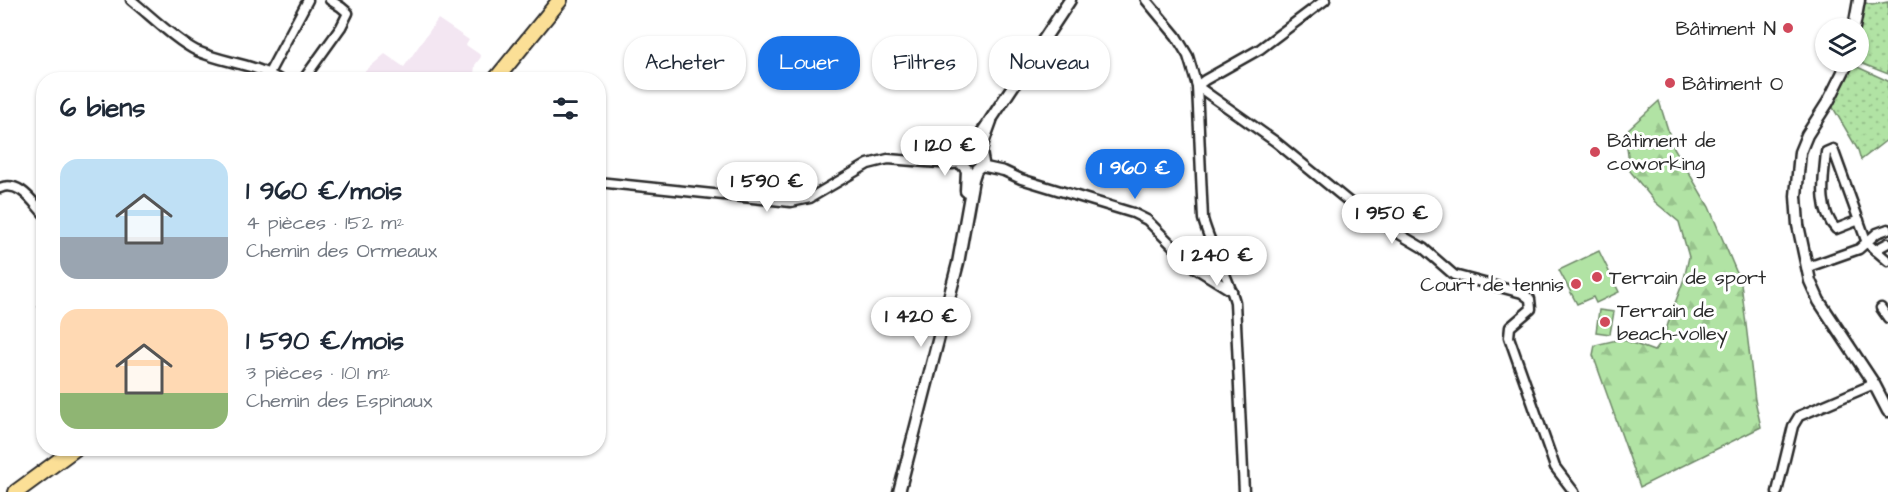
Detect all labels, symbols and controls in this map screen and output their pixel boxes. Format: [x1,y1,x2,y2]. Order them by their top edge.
place label: Bâtiment N [1675,15,1776,43]
map controls [1815,18,1869,72]
button: layers [1815,18,1869,72]
marker: Bâtiment N [1781,21,1795,35]
chip: Acheter [624,36,746,90]
chip: Louer [758,36,860,90]
chip: Filtres [872,36,977,90]
chip: Nouveau [989,36,1110,90]
place label: Bâtiment O [1682,70,1783,98]
marker: Bâtiment O [1663,76,1677,90]
text: 6 biens [60,90,145,126]
icon: filters [549,92,582,125]
pin: 1 120 € [890,126,1000,177]
place label: Bâtiment de coworking [1607,127,1716,179]
text: 1 120 € [914,131,976,159]
marker: Bâtiment de coworking [1588,145,1602,159]
pin: 1 960 € [1080,149,1190,200]
text: 1 960 € [1099,154,1171,182]
pin: 1 590 € [712,162,822,213]
text: 1 590 € [731,167,803,195]
text: 1 960 €/mois [246,173,402,209]
icon: home [108,183,180,255]
pin: 1 950 € [1337,194,1447,245]
text: 1 950 € [1356,199,1428,227]
text: 4 pièces · 152 m² [246,209,404,237]
pin: 1 240 € [1162,236,1272,287]
text: Chemin des Ormeaux [246,237,437,265]
text: 1 240 € [1181,241,1253,269]
place label: Terrain de sport [1609,264,1766,292]
marker: Terrain de sport [1590,270,1604,284]
place label: Court de tennis [1420,271,1564,299]
marker: Court de tennis [1569,277,1583,291]
pin: 1 420 € [866,297,976,348]
place label: Terrain de beach-volley [1617,297,1728,349]
text: 1 420 € [885,302,957,330]
marker: Terrain de beach-volley [1598,315,1612,329]
text: 1 590 €/mois [246,323,404,359]
icon: home [108,333,180,405]
text: 3 pièces · 101 m² [246,359,390,387]
text: Chemin des Espinaux [246,387,432,415]

